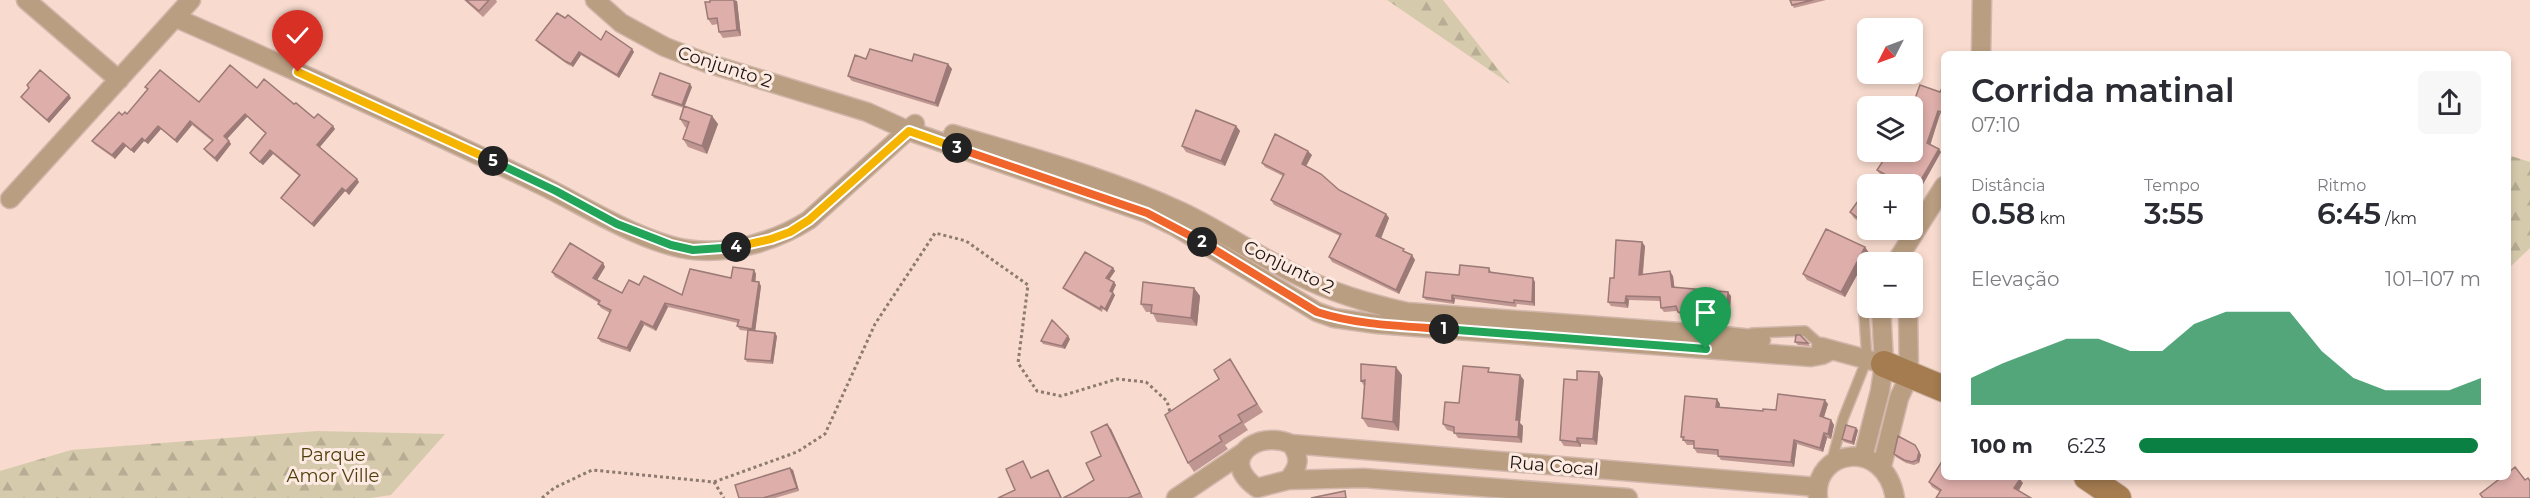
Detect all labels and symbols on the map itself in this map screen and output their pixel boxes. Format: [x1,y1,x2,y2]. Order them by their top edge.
pin [272,10,323,72]
north arrow [1857,18,1923,84]
street label: Conjunto 2 [675,41,775,93]
pin: 3 [942,133,972,163]
pin: 5 [478,146,508,176]
pin: 2 [1187,227,1217,257]
pin: 4 [721,232,751,262]
street label: Conjunto 2 [1240,236,1338,298]
pin [1680,287,1731,349]
pin: 1 [1429,314,1459,344]
park label: Parque Amor Ville [287,444,380,487]
street label: Rua Cocal [1508,451,1600,481]

